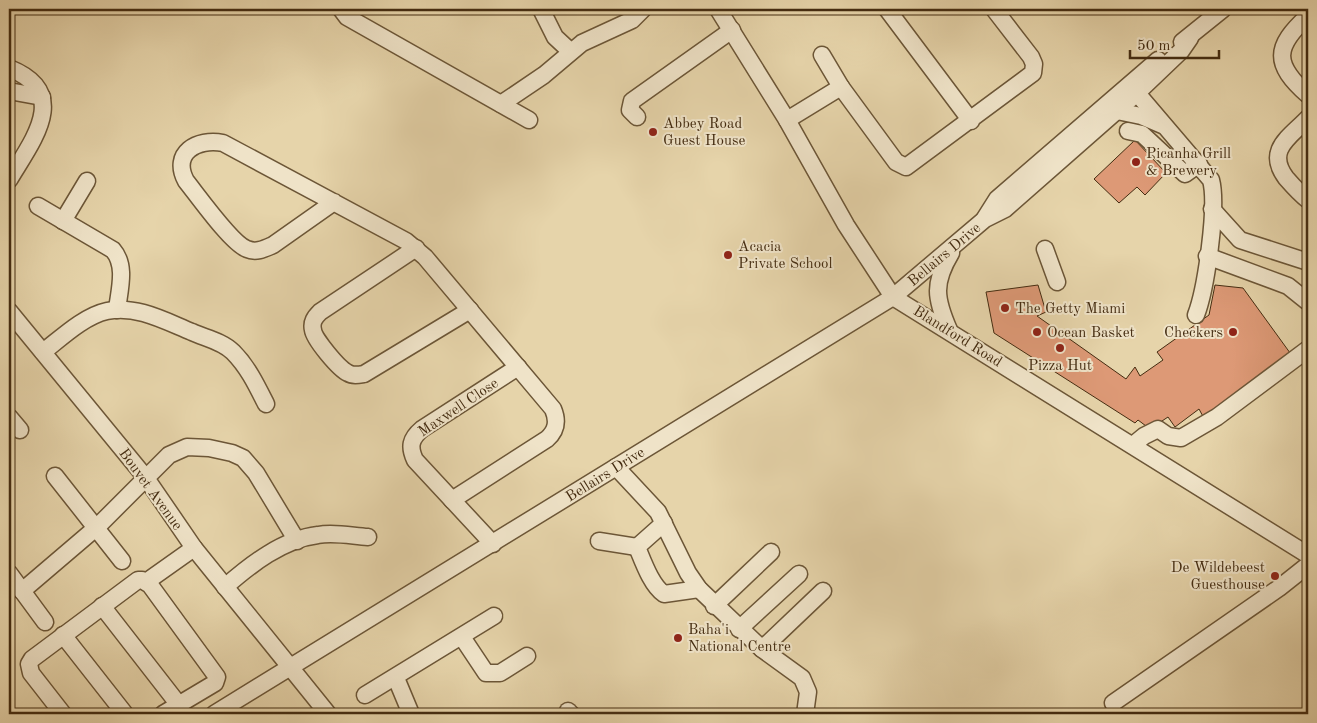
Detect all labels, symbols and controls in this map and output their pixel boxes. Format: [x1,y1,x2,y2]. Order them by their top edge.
scale bar [1130,28,1218,60]
text: 50 m [1137,39,1171,54]
place label: Abbey Road Guest House [663,117,745,149]
marker: Abbey Road Guest House [647,126,659,138]
place label: Picanha Grill & Brewery [1146,147,1231,179]
marker: Picanha Grill & Brewery [1130,156,1142,168]
street label: Bellairs Drive [906,221,984,290]
place label: Acacia Private School [738,240,833,272]
marker: Acacia Private School [722,249,734,261]
marker: The Getty Miami [999,302,1011,314]
place label: The Getty Miami [1015,302,1125,317]
street label: Blandford Road [910,304,1004,371]
marker: Ocean Basket [1031,326,1043,338]
place label: Ocean Basket [1047,326,1135,341]
place label: Checkers [1164,326,1223,341]
marker: Checkers [1227,326,1239,338]
marker: Pizza Hut [1054,342,1066,354]
place label: Pizza Hut [1028,359,1092,374]
street label: Maxwell Close [416,376,502,440]
street label: Bellairs Drive [564,445,648,505]
street label: Bouvet Avenue [115,446,184,534]
place label: De Wildebeest Guesthouse [1171,561,1265,593]
marker: De Wildebeest Guesthouse [1269,570,1281,582]
place label: Baha'i National Centre [688,623,791,655]
marker: Baha'i National Centre [672,632,684,644]

